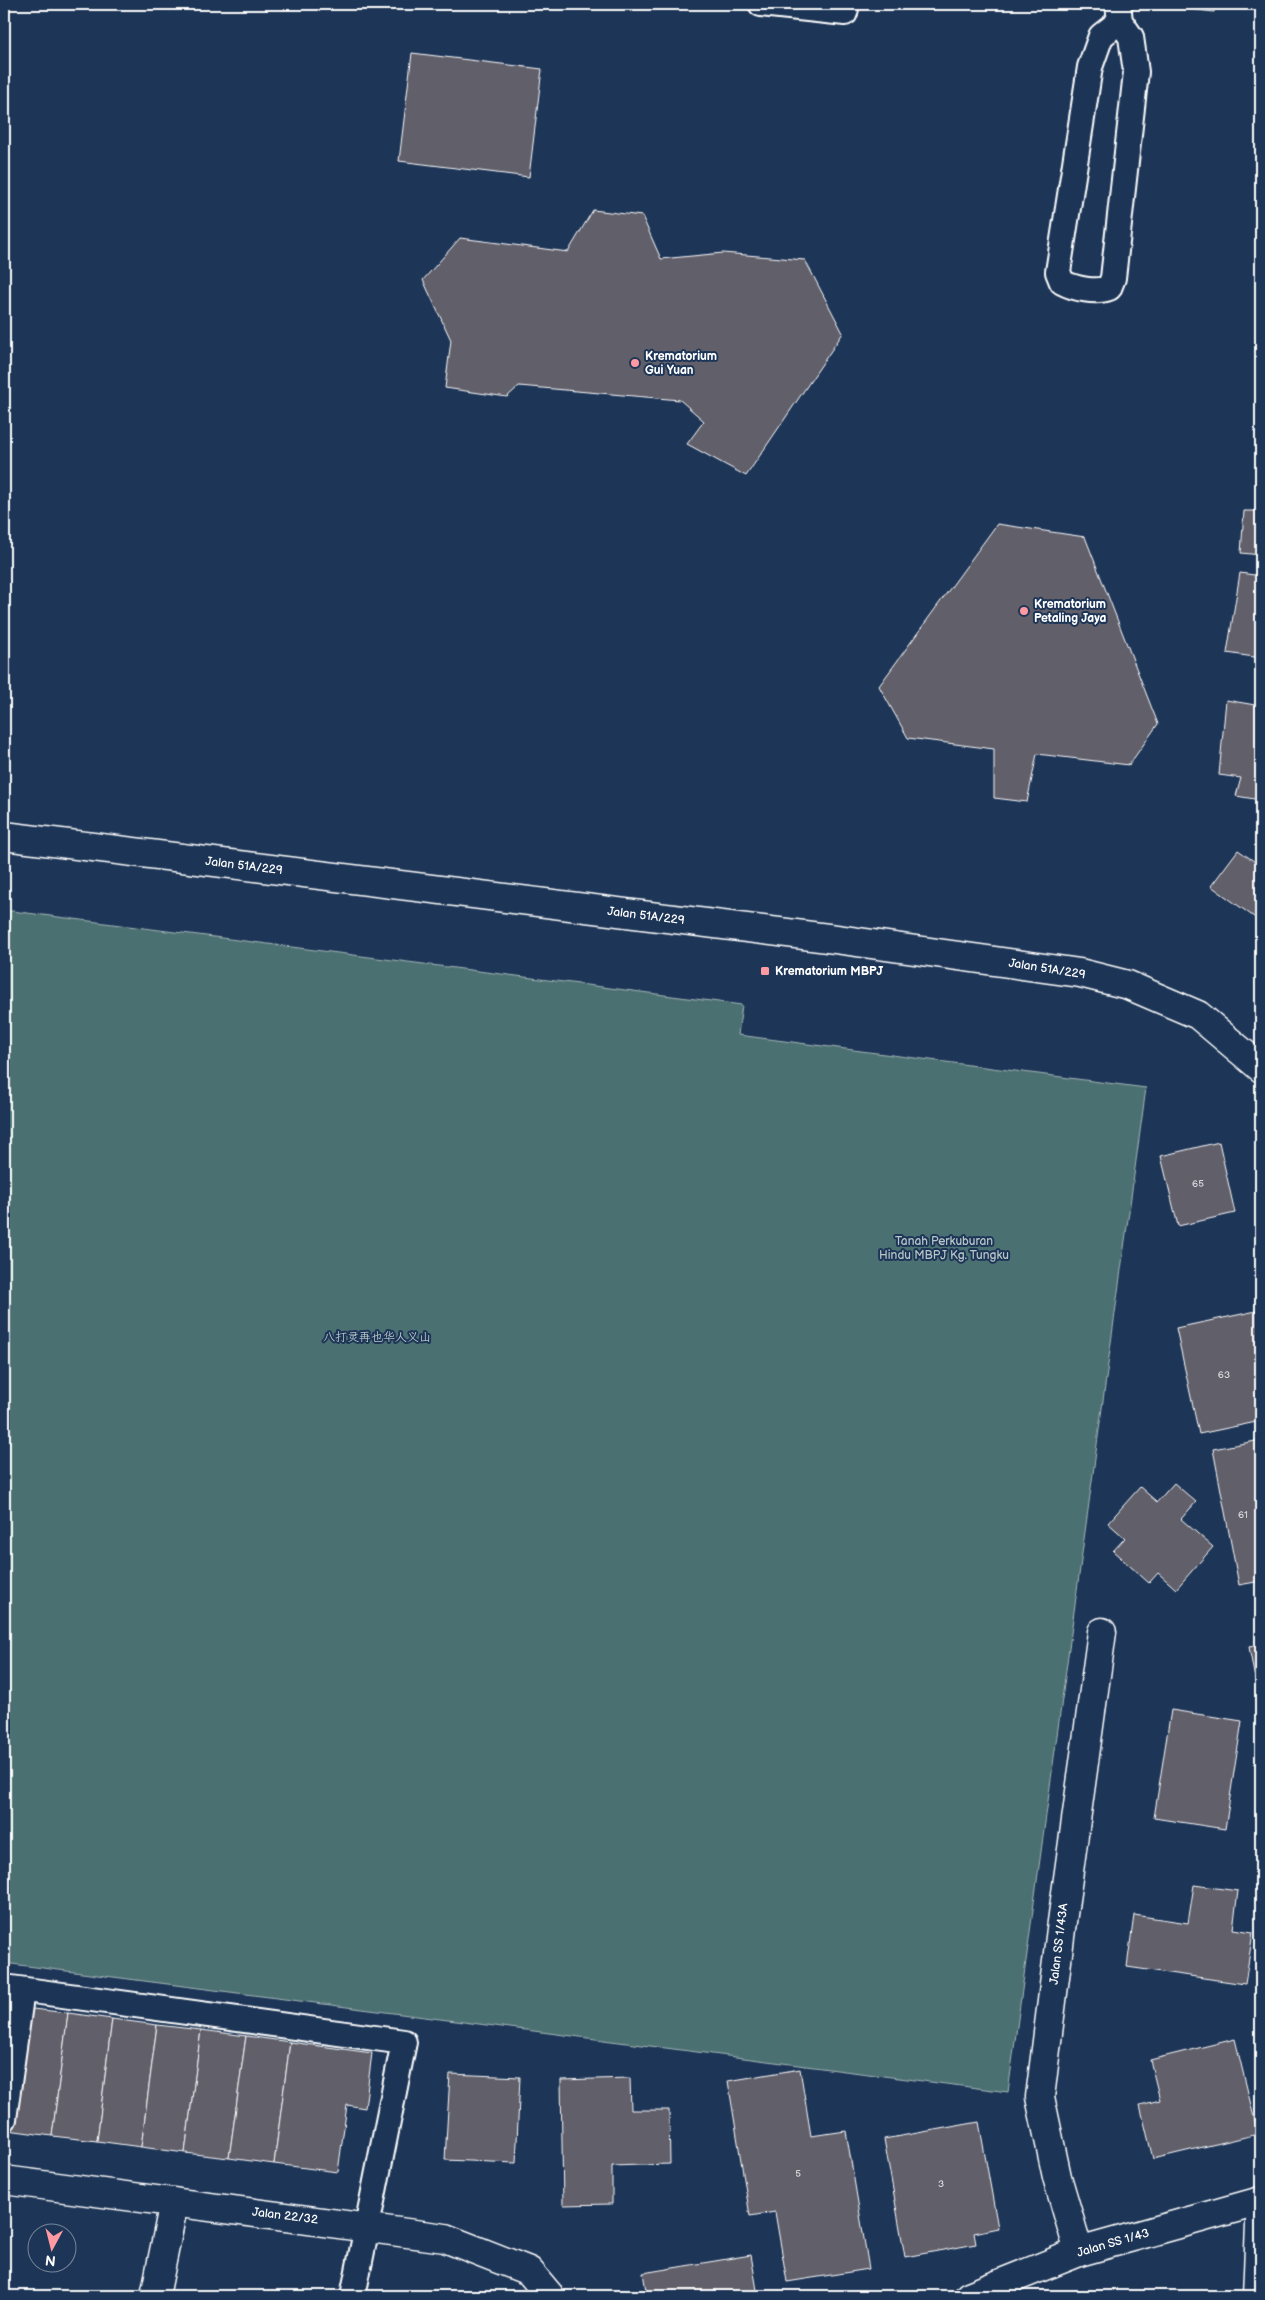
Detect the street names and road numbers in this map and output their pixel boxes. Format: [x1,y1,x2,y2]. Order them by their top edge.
street label: Jalan 51A/229 [205,854,283,878]
street label: Jalan 51A/229 [607,904,685,928]
street label: Jalan 51A/229 [1008,956,1087,982]
street label: Jalan SS 1/43A [1047,1902,1072,1986]
street label: Jalan 22/32 [251,2205,319,2227]
street label: Jalan SS 1/43 [1075,2226,1151,2260]

